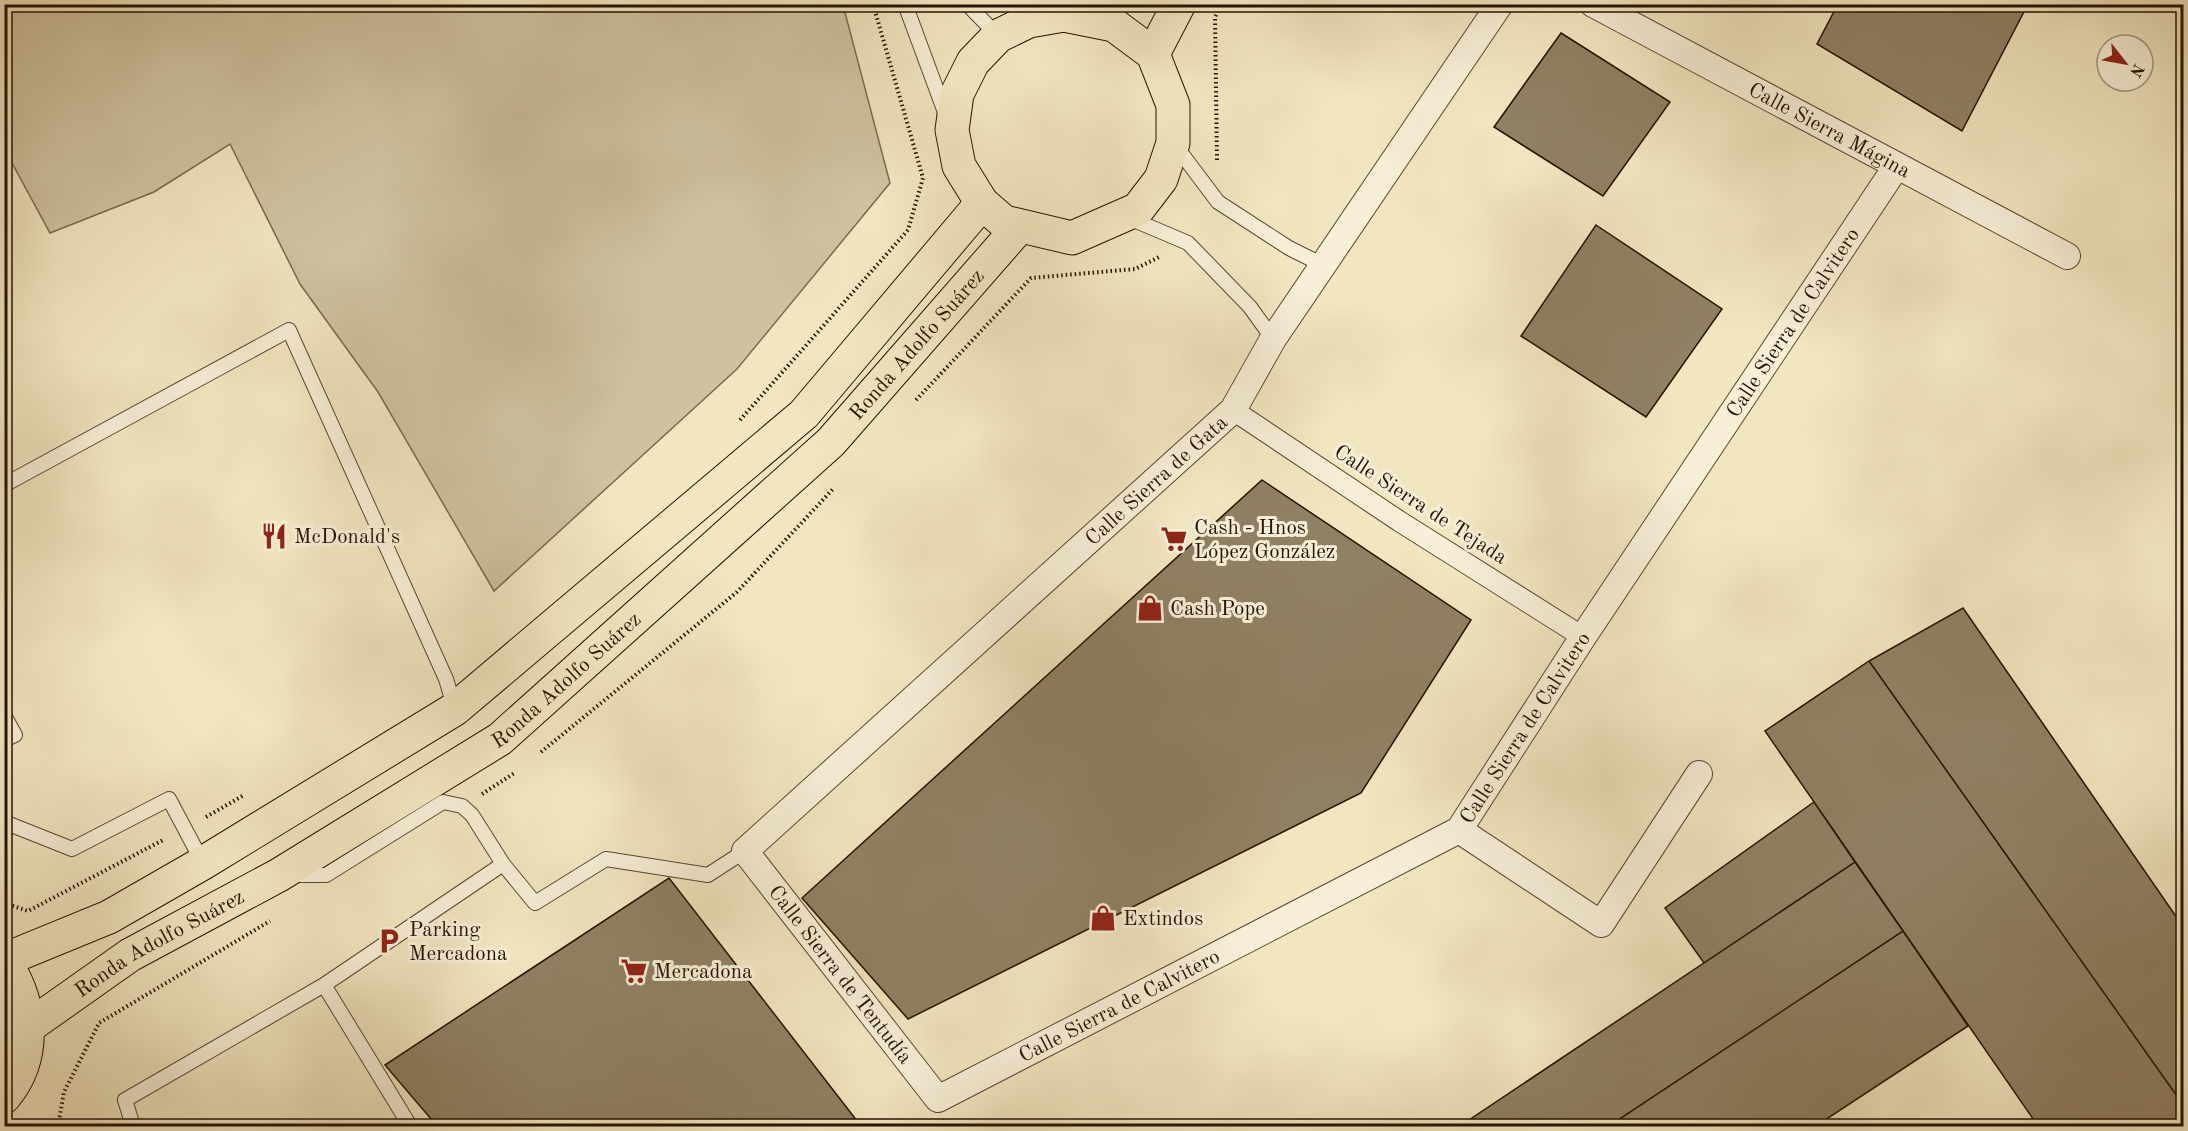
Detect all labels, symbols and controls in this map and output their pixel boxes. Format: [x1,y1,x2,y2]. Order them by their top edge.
north arrow [2095,33,2155,93]
text: N [2126,60,2146,80]
street label: Calle Sierra Mágina [1745,80,1913,183]
street label: Calle Sierra de Calvitero [1723,225,1864,422]
street label: Ronda Adolfo Suárez [846,266,989,425]
street label: Calle Sierra de Gata [1082,412,1232,550]
street label: Calle Sierra de Tejada [1330,442,1510,569]
place label: Cash - Hnos López González [1194,518,1335,563]
restaurant icon: McDonald's [259,521,289,551]
supermarket icon: Cash - Hnos López González [1159,524,1189,554]
place label: McDonald's [294,527,400,548]
shop icon: Cash Pope [1135,593,1165,623]
place label: Cash Pope [1170,599,1265,620]
street label: Ronda Adolfo Suárez [489,609,646,753]
street label: Calle Sierra de Calvitero [1457,629,1595,828]
street label: Calle Sierra de Tentudía [764,882,916,1068]
street label: Ronda Adolfo Suárez [72,887,248,1002]
shop icon: Extindos [1088,903,1118,933]
place label: Extindos [1123,909,1203,930]
place label: Parking Mercadona [409,920,508,965]
parking icon: Parking Mercadona [374,926,404,956]
street label: Calle Sierra de Calvitero [1016,946,1224,1067]
supermarket icon: Mercadona [619,956,649,986]
place label: Mercadona [654,962,753,983]

